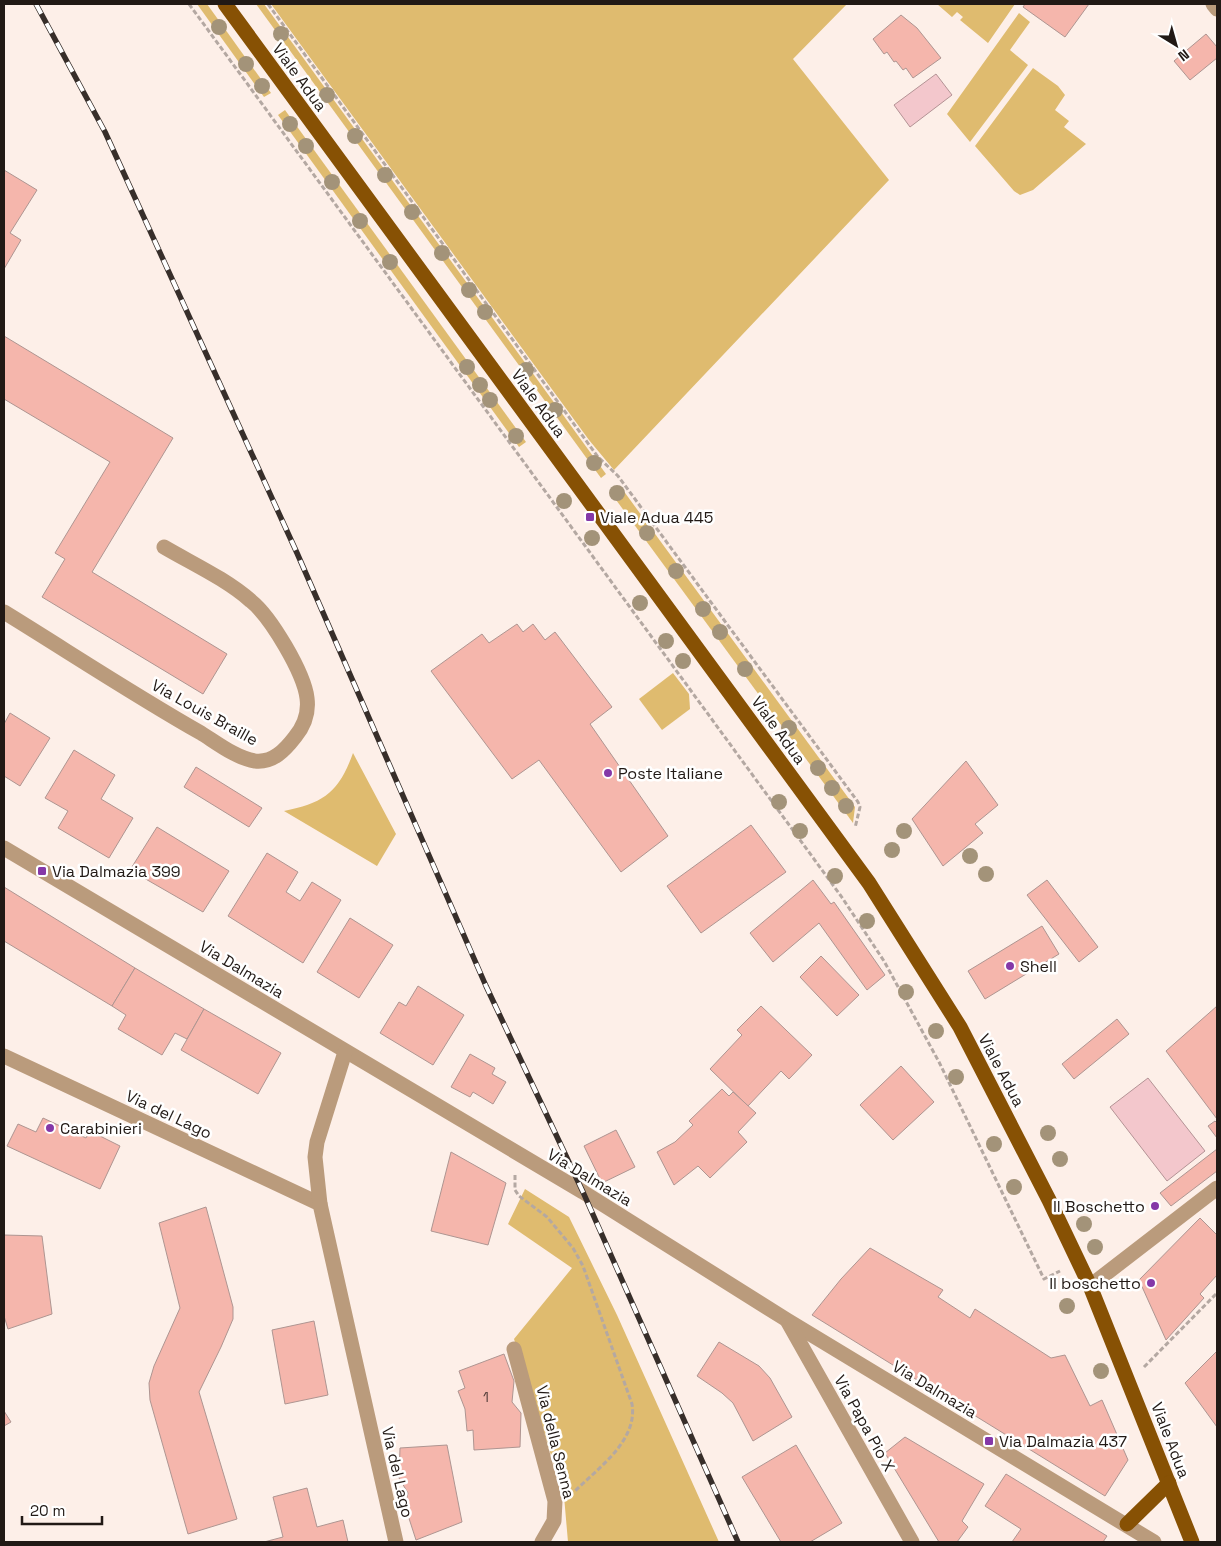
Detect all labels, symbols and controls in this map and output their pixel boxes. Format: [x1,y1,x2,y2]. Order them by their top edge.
north arrow [1151,20,1201,70]
street label: Viale Adua [268,39,332,116]
text: N [1175,45,1193,65]
street label: Viale Adua [507,365,571,442]
place label: Viale Adua 445 [600,507,713,528]
marker: Viale Adua 445 [584,511,596,523]
street label: Via Louis Braille [148,674,262,750]
street label: Viale Adua [747,692,811,769]
place label: Poste Italiane [618,763,723,784]
marker: Poste Italiane [602,767,614,779]
place label: Via Dalmazia 399 [52,861,181,882]
marker: Via Dalmazia 399 [36,865,48,877]
street label: Via Dalmazia [195,936,288,1003]
place label: Shell [1020,956,1057,977]
marker: Shell [1004,960,1016,972]
street label: Viale Adua [974,1030,1030,1110]
street label: Via del Lago [122,1085,215,1144]
place label: Carabinieri [60,1118,142,1139]
marker: Carabinieri [44,1122,56,1134]
street label: Via Dalmazia [543,1144,636,1211]
place label: Il Boschetto [1053,1196,1145,1217]
marker: Il Boschetto [1149,1200,1161,1212]
place label: Il boschetto [1049,1273,1141,1294]
marker: Il boschetto [1145,1277,1157,1289]
street label: Via Dalmazia [888,1356,981,1423]
street label: Via Papa Pio X [829,1371,900,1475]
street label: Via della Senna [531,1383,580,1501]
house number: 1 [483,1388,489,1406]
street label: Viale Adua [1146,1399,1195,1481]
street label: Via del Lago [377,1425,418,1520]
place label: Via Dalmazia 437 [999,1431,1127,1452]
marker: Via Dalmazia 437 [983,1435,995,1447]
scale bar [22,1494,102,1526]
text: 20 m [30,1501,65,1520]

